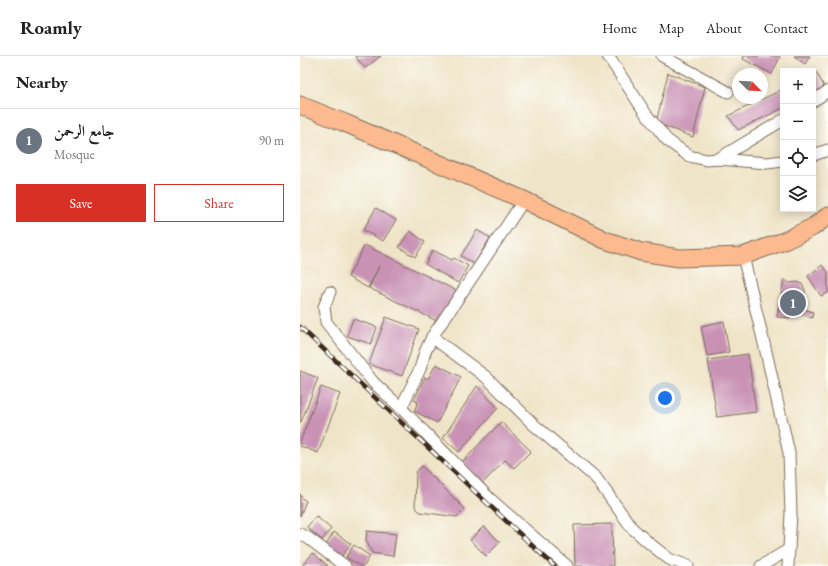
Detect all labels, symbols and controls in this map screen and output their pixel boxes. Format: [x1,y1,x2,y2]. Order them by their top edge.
text: Roamly [20,15,82,40]
text: Home [602,19,637,37]
text: Map [659,19,684,37]
text: About [706,19,742,37]
text: Contact [764,19,808,37]
north arrow [732,68,768,104]
map controls [780,68,816,212]
button: + [780,68,816,104]
text: Nearby [16,71,68,93]
button: − [780,104,816,140]
text: جامع الرحمن [54,121,114,140]
text: 1 [26,132,32,149]
text: 90 m [259,132,284,149]
button: locate [780,140,816,176]
text: Mosque [54,146,95,163]
button: layers [780,176,816,212]
button: Save [16,184,146,222]
button: Share [154,184,284,222]
pin: 1 [780,288,806,318]
your location [655,388,675,408]

